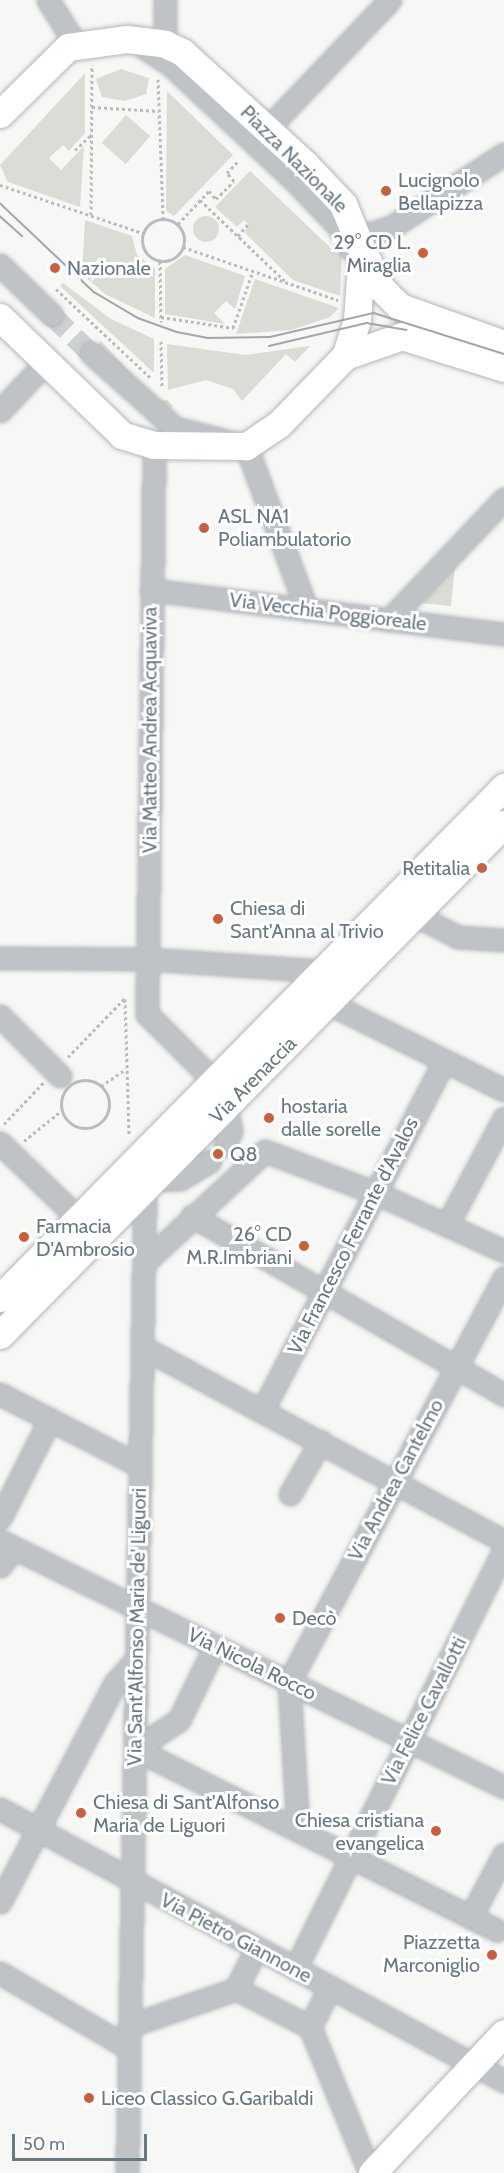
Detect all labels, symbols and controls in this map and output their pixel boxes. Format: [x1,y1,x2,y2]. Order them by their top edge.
street label: Piazza Nazionale [235,100,353,218]
place label: Lucignolo Bellapizza [398,168,483,215]
marker: Lucignolo Bellapizza [379,184,393,198]
place label: 29° CD L. Miraglia [333,230,411,277]
marker: 29° CD L. Miraglia [416,246,430,260]
place label: Nazionale [67,256,151,280]
marker: Nazionale [48,261,62,275]
place label: ASL NA1 Poliambulatorio [218,504,351,551]
marker: ASL NA1 Poliambulatorio [195,519,213,537]
street label: Via Vecchia Poggioreale [228,588,428,636]
street label: Via Matteo Andrea Acquaviva [138,607,162,853]
place label: Retitalia [402,856,470,880]
marker: Retitalia [475,861,489,875]
place label: Chiesa di Sant'Anna al Trivio [230,896,384,943]
marker: Chiesa di Sant'Anna al Trivio [211,912,225,926]
street label: Via Arenaccia [205,1032,301,1128]
place label: hostaria dalle sorelle [281,1094,381,1141]
marker: hostaria dalle sorelle [262,1111,276,1125]
street label: Via Francesco Ferrante d'Avalos [283,1114,423,1358]
place label: Q8 [230,1142,258,1166]
marker: Q8 [211,1147,225,1161]
place label: Farmacia D'Ambrosio [36,1214,135,1261]
place label: 26° CD M.R.Imbriani [186,1222,292,1269]
marker: Farmacia D'Ambrosio [17,1230,31,1244]
marker: 26° CD M.R.Imbriani [297,1239,311,1253]
street label: Via Andrea Cantelmo [343,1395,449,1565]
street label: Via Sant'Alfonso Maria de' Liguori [123,1488,151,1766]
place label: Decò [292,1606,337,1630]
marker: Decò [273,1611,287,1625]
street label: Via Nicola Rocco [184,1623,320,1705]
street label: Via Felice Cavallotti [376,1633,472,1789]
place label: Chiesa di Sant'Alfonso Maria de Liguori [93,1790,279,1837]
marker: Chiesa di Sant'Alfonso Maria de Liguori [74,1806,88,1820]
place label: Chiesa cristiana evangelica [295,1808,424,1855]
marker: Chiesa cristiana evangelica [429,1824,443,1838]
street label: Via Pietro Giannone [156,1888,316,1988]
place label: Piazzetta Marconiglio [383,1931,480,1978]
marker: Piazzetta Marconiglio [485,1948,499,1962]
place label: Liceo Classico G.Garibaldi [101,2086,313,2110]
marker: Liceo Classico G.Garibaldi [82,2091,96,2105]
scale bar [15,2122,150,2160]
text: 50 m [23,2133,65,2155]

